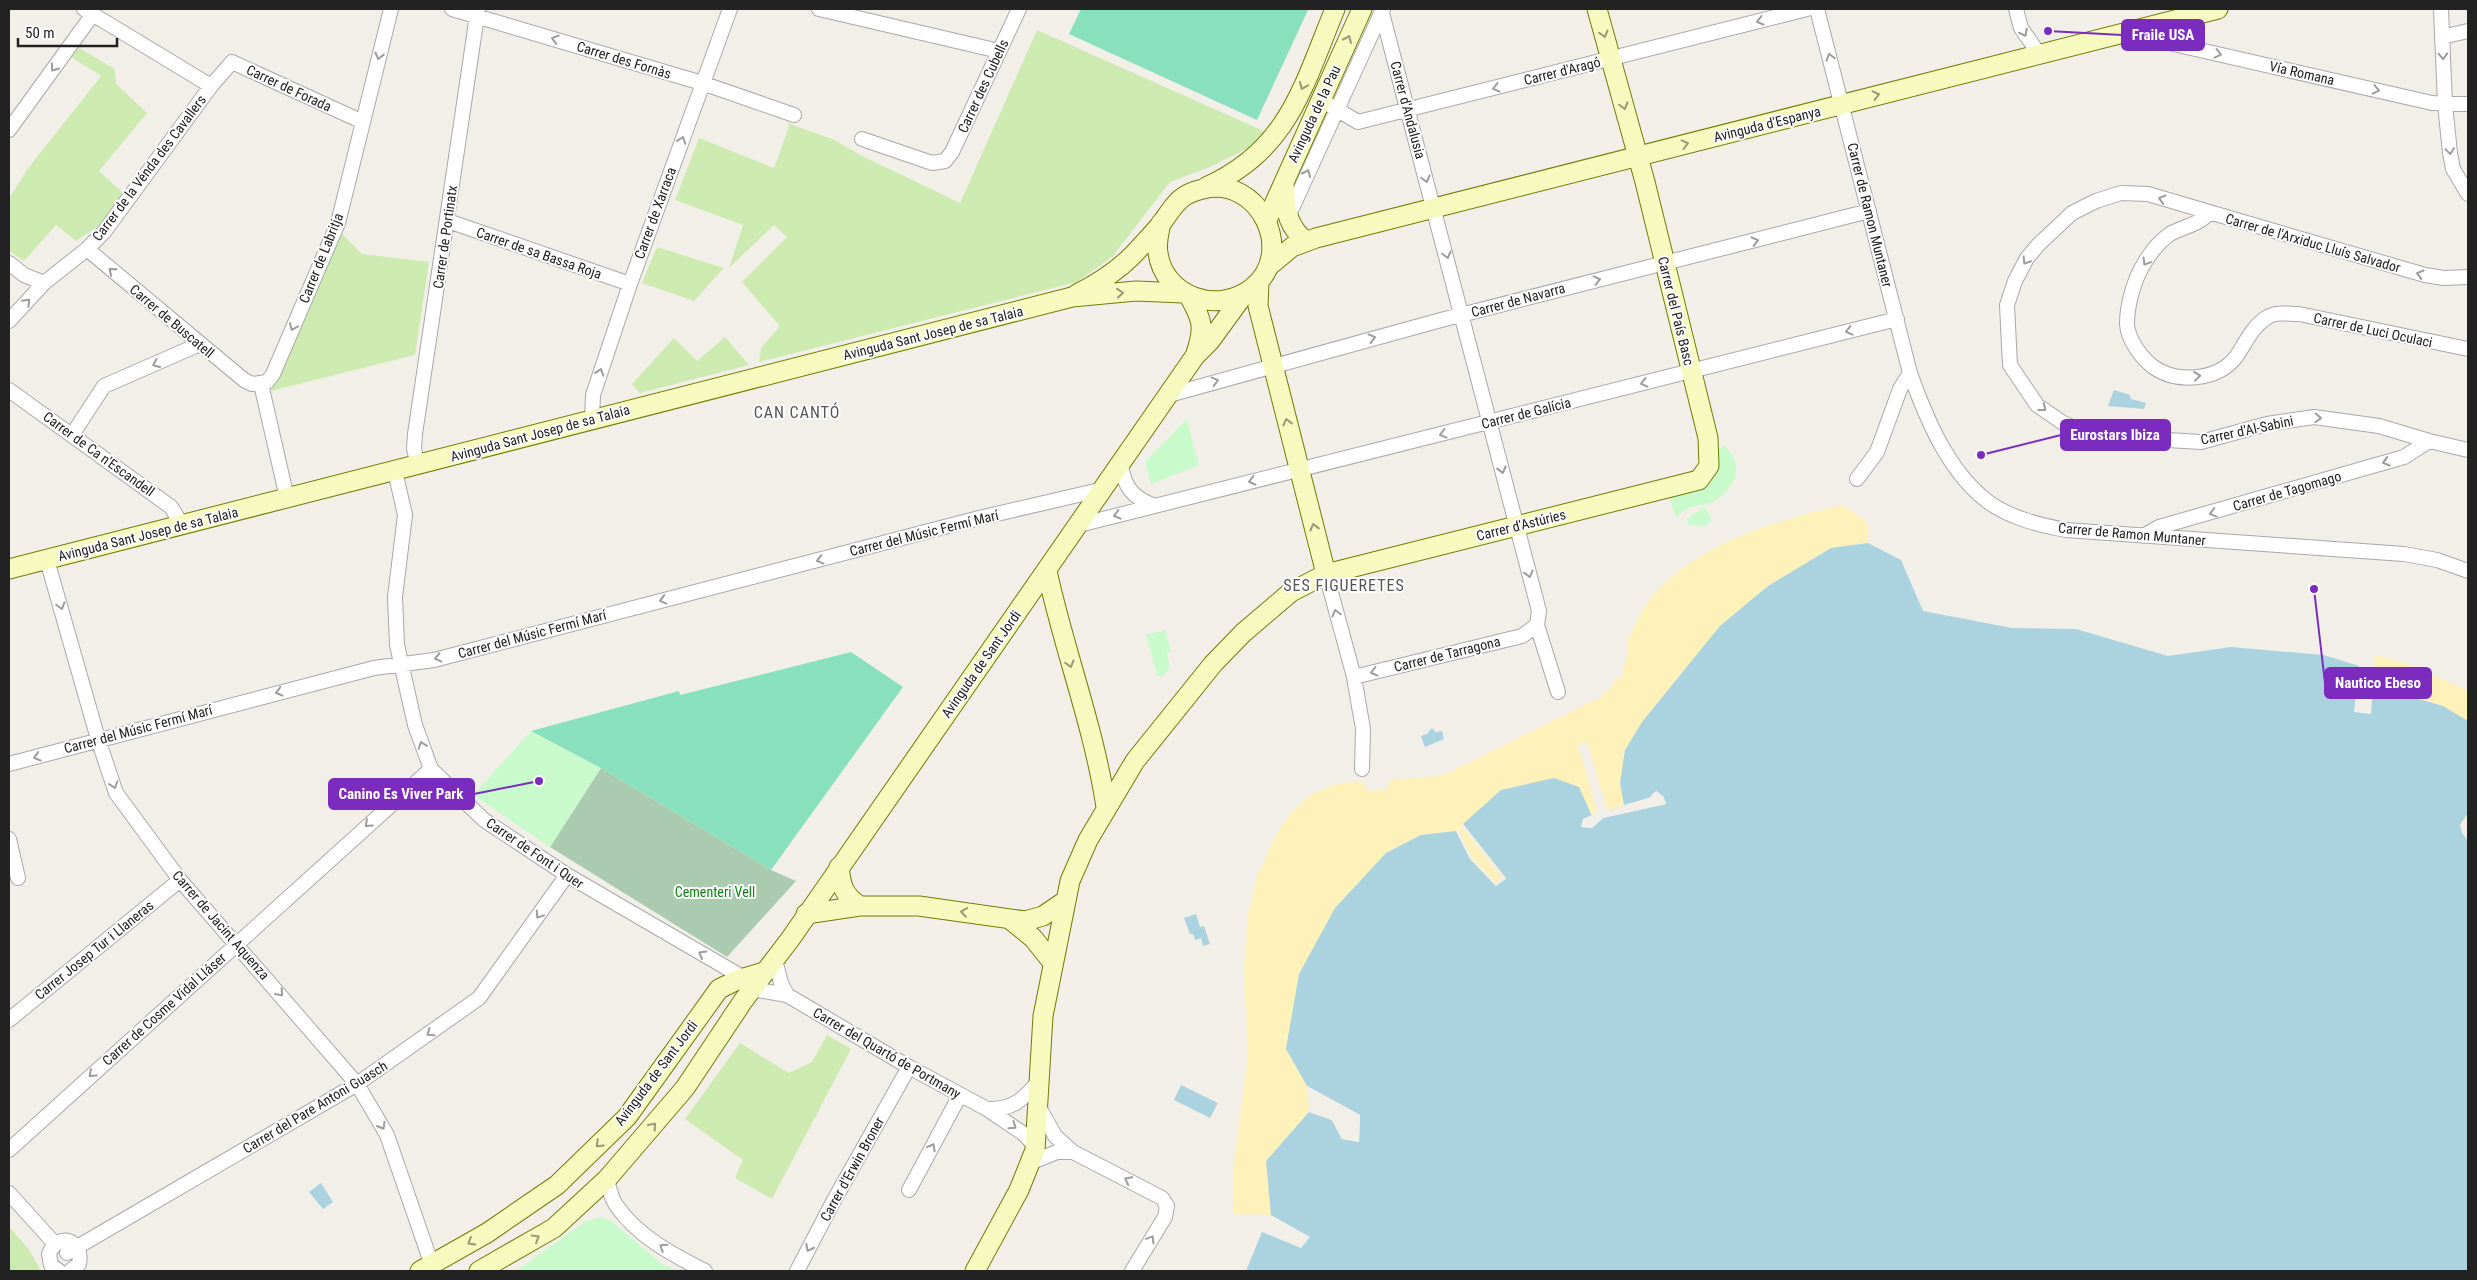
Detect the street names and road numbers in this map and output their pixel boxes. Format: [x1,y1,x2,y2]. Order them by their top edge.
street label: Carrer des Cubells [954,37,1012,135]
street label: Carrer des Fornàs [575,38,673,82]
street label: Carrer d'Aragó [1522,54,1602,88]
street label: Vía Romana [2268,58,2336,88]
street label: Carrer d'Andalusia [1387,59,1429,161]
street label: Carrer de Forada [244,61,334,115]
street label: Avinguda de la Pau [1285,63,1343,165]
street label: Carrer de la Vénda des Cavallers [89,92,209,244]
street label: Avinguda d'Espanya [1712,103,1822,145]
street label: Carrer de Ramon Muntaner [1844,141,1896,289]
street label: Carrer de Xarraca [631,165,679,261]
street label: Carrer de Portinatx [430,184,460,290]
street label: Carrer de l'Arxiduc Lluís Salvador [2224,210,2402,276]
street label: Carrer de Labritja [296,211,346,305]
street label: Carrer de sa Bassa Roja [474,224,604,282]
street label: Carrer del País Basc [1655,255,1697,367]
street label: Carrer de Navarra [1469,280,1567,320]
street label: Carrer de Buscatell [127,281,217,361]
street label: Avinguda Sant Josep de sa Talaia [841,303,1025,363]
street label: Carrer de Luci Oculaci [2312,310,2434,350]
street label: Carrer de Galícia [1480,394,1572,432]
street label: Avinguda Sant Josep de sa Talaia [449,401,631,465]
street label: Carrer de Ca n'Escandell [40,408,158,500]
street label: Carrer d'Al-Sabini [2199,412,2295,448]
street label: Carrer de Tagomago [2231,468,2343,514]
street label: Avinguda Sant Josep de sa Talaia [56,504,240,564]
street label: Carrer d'Astúries [1475,506,1567,544]
street label: Carrer del Músic Fermí Marí [848,507,1001,559]
street label: Carrer de Ramon Muntaner [2058,520,2206,548]
street label: Carrer del Músic Fermí Marí [456,606,609,662]
street label: Avinguda de Sant Jordi [938,607,1024,721]
street label: Carrer de Tarragona [1392,633,1502,675]
street label: Carrer del Músic Fermí Marí [62,701,215,757]
street label: Carrer de Font i Quer [483,814,587,892]
street label: Carrer de Jacint Aquenza [169,867,273,983]
street label: Carrer Josep Tur i Llaneras [31,897,157,1003]
street label: Carrer de Cosme Vidal Lláser [99,949,229,1069]
street label: Carrer del Quartó de Portmany [810,1004,964,1102]
street label: Avinguda de Sant Jordi [611,1017,701,1129]
street label: Carrer del Pare Antoni Guasch [240,1057,390,1157]
street label: Carrer d'Erwin Broner [817,1114,887,1224]

